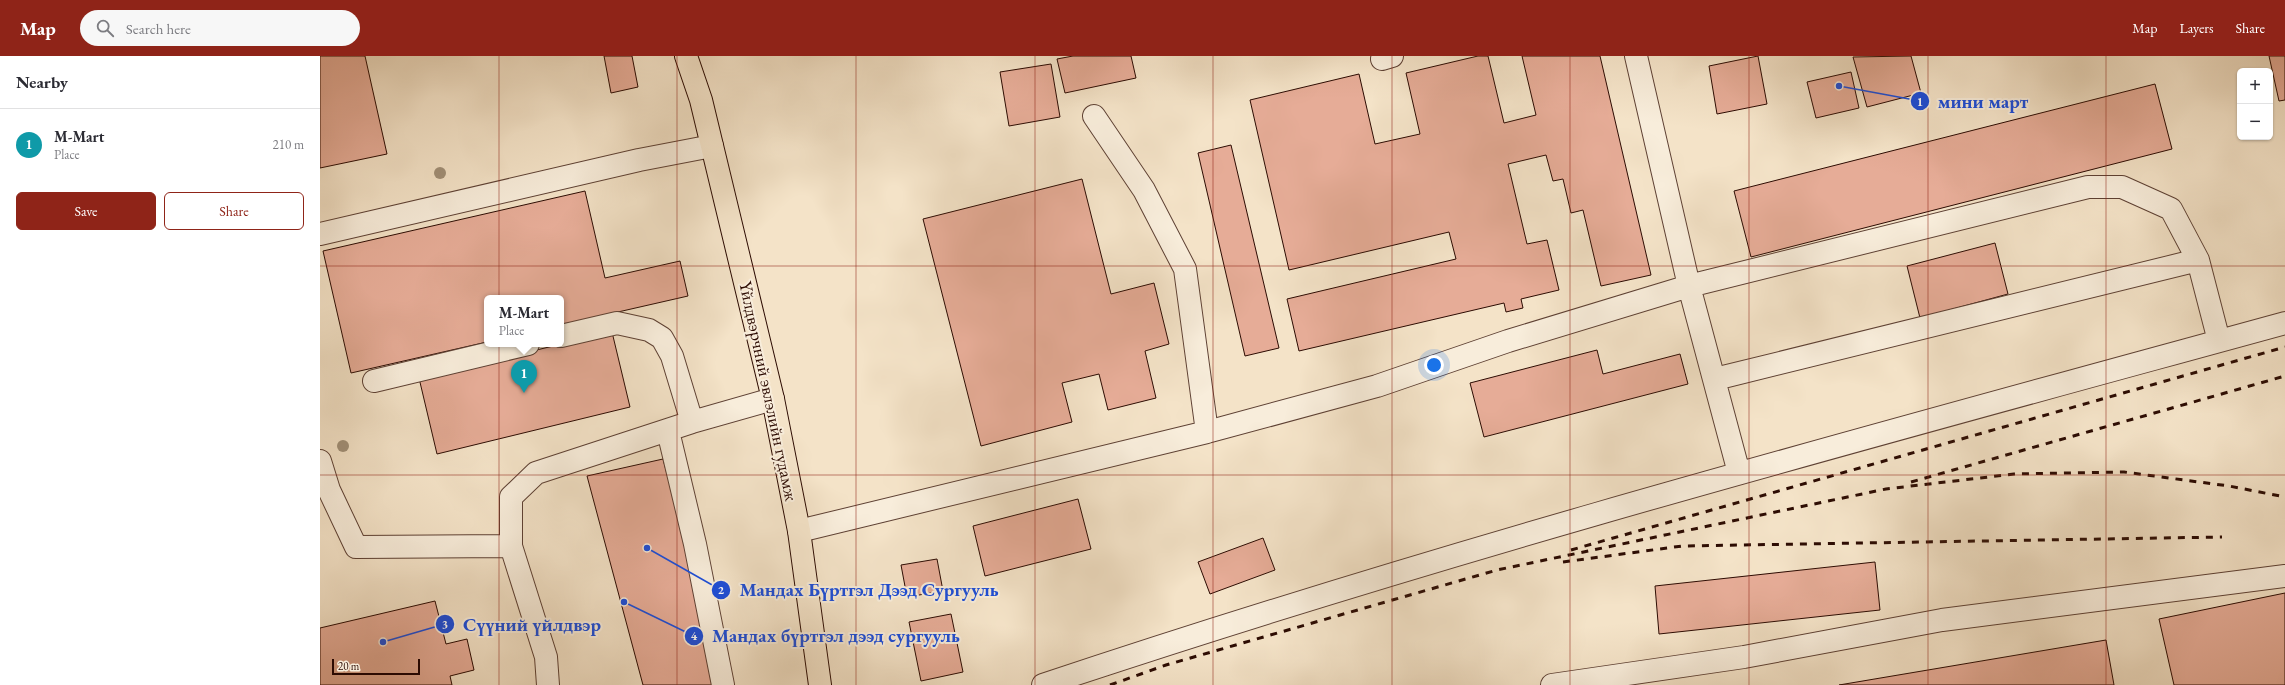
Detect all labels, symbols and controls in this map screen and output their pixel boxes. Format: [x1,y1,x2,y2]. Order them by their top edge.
search box [80,10,360,46]
text: Map [20,16,56,41]
icon: search [94,17,116,39]
text: Search here [126,19,191,38]
text: Map [2132,19,2157,37]
text: Layers [2179,19,2214,37]
text: Share [2236,19,2265,37]
map controls [2237,68,2273,140]
button: + [2237,68,2273,104]
text: Nearby [16,71,68,93]
callout: мини март [1910,86,2037,117]
text: мини март [1938,89,2029,114]
text: 1 [1917,94,1923,110]
button: − [2237,104,2273,140]
text: M-Mart [54,127,104,146]
text: 1 [26,136,32,153]
text: 210 m [273,136,304,153]
text: Place [54,146,80,163]
button: Save [16,192,156,230]
button: Share [164,192,304,230]
street label: Үйлдвэрчний эвлэлийн гудамж [734,279,804,503]
popup [484,295,564,347]
text: M-Mart [499,303,549,322]
text: Place [499,322,524,339]
your location [1424,355,1444,375]
pin: 1 [511,360,537,393]
callout: Мандах Бүртгэл Дээд Сургууль [711,574,1006,605]
text: Мандах Бүртгэл Дээд Сургууль [739,577,999,602]
text: 2 [718,582,725,598]
callout: Сүүний үйлдвэр [435,609,609,640]
text: Сүүний үйлдвэр [463,612,601,637]
text: 3 [442,616,448,632]
callout: Мандах бүртгэл дээд сургууль [684,620,968,651]
text: Мандах бүртгэл дээд сургууль [712,623,960,648]
text: 4 [691,628,698,644]
scale bar [332,657,420,676]
text: 20 m [338,659,359,673]

